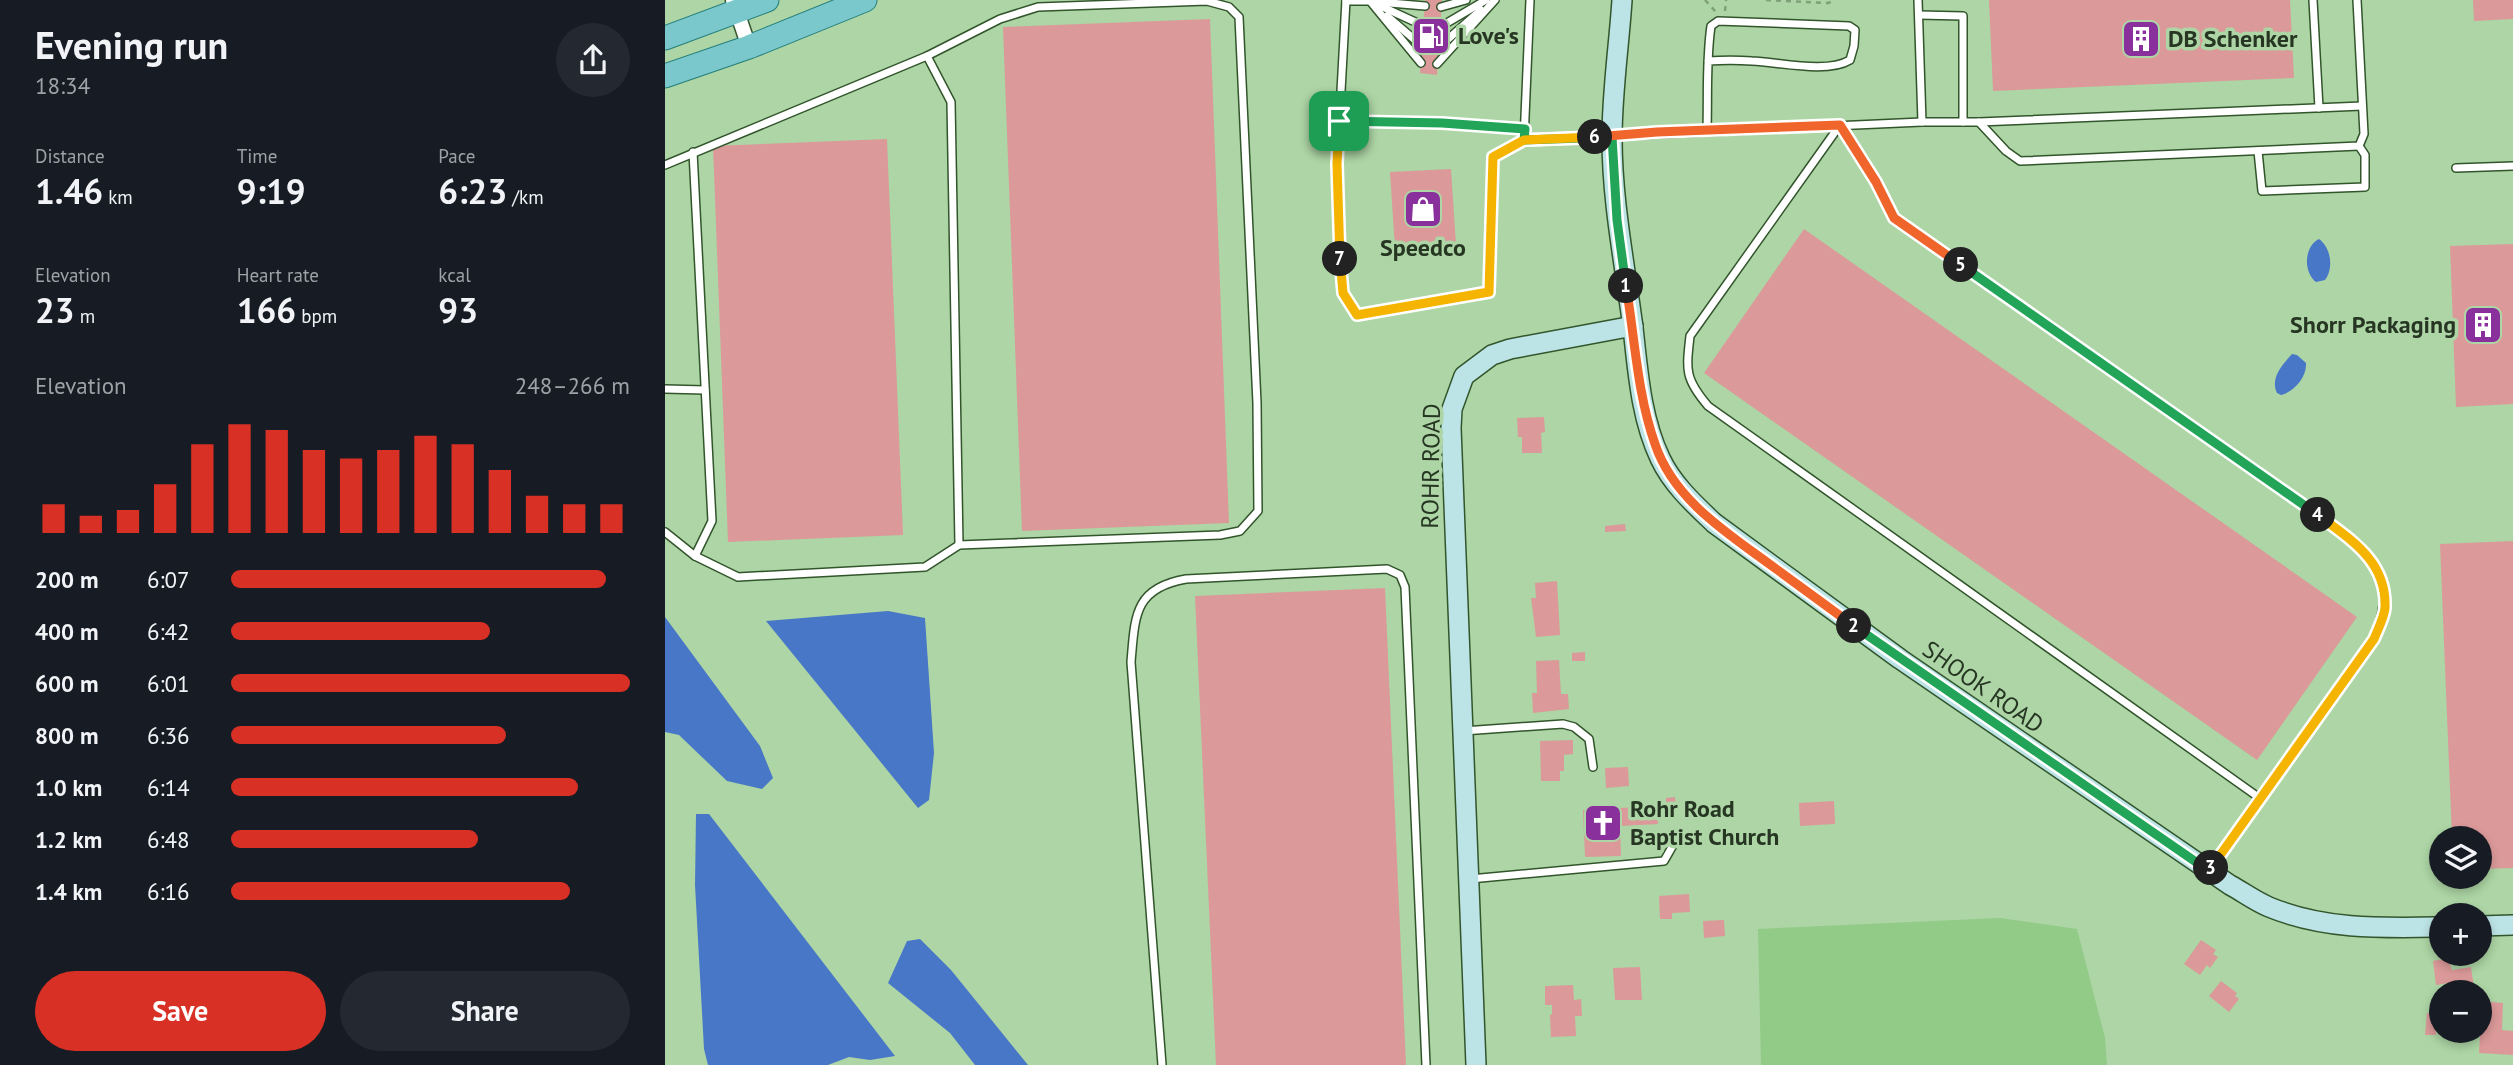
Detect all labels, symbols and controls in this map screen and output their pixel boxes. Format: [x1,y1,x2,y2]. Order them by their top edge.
fuel station icon: Love's [1410,15,1452,57]
building icon: DB Schenker [2120,18,2162,60]
text: Evening run [35,20,228,69]
place label: Love's [1458,20,1519,51]
button: share [556,23,630,97]
place label: DB Schenker [2168,23,2298,54]
text: 18:34 [35,71,90,100]
pin [1309,91,1369,151]
icon: arrive [1320,102,1358,140]
pin: 6 [1577,120,1613,154]
text: 6 [1589,124,1600,148]
text: Distance [35,144,105,168]
text: Time [237,144,277,168]
text: Pace [438,144,476,168]
text: 1.46 [35,168,103,214]
text: 9:19 [237,168,306,214]
text: 6:23 [438,168,507,214]
text: km [103,185,133,209]
text: /km [507,185,544,209]
shop icon: Speedco [1402,188,1444,230]
place label: Speedco [1380,232,1466,263]
pin: 7 [1323,242,1357,276]
text: 7 [1334,246,1345,270]
pin: 5 [1943,247,1979,282]
text: 5 [1955,252,1966,276]
text: Elevation [35,263,111,287]
text: Heart rate [237,263,319,287]
text: kcal [438,263,471,287]
pin: 1 [1609,268,1643,304]
text: 1 [1620,273,1631,297]
text: 23 [35,287,75,333]
text: 166 [237,287,296,333]
text: 93 [438,287,478,333]
text: m [75,304,95,328]
text: bpm [296,304,337,328]
building icon: Shorr Packaging [2462,304,2504,346]
place label: Shorr Packaging [2290,309,2456,340]
text: Elevation [35,371,127,400]
text: 248–266 m [515,371,630,400]
street label: ROHR ROAD [1414,403,1447,529]
pin: 4 [2301,498,2335,532]
text: 4 [2312,502,2323,526]
text: 200 m [35,565,98,594]
text: 6:07 [147,565,190,594]
pin: 2 [1837,608,1871,644]
text: 2 [1848,613,1859,637]
text: 400 m [35,617,98,646]
text: 6:42 [147,617,190,646]
street label: SHOOK ROAD [1917,634,2050,740]
text: 600 m [35,669,98,698]
text: 6:01 [147,669,190,698]
text: 800 m [35,721,98,750]
text: 6:36 [147,721,190,750]
text: 1.0 km [35,773,102,802]
text: 6:14 [147,773,190,802]
place label: Rohr Road Baptist Church [1630,793,1779,852]
church icon: Rohr Road Baptist Church [1582,802,1624,844]
text: 1.2 km [35,825,102,854]
text: 6:48 [147,825,190,854]
map controls [2429,826,2492,1043]
button: layers [2429,826,2492,889]
pin: 3 [2193,850,2229,886]
text: 3 [2205,855,2216,879]
text: 1.4 km [35,877,102,906]
text: 6:16 [147,877,190,906]
button: + [2429,903,2492,966]
button: Save [35,971,326,1051]
button: Share [340,971,630,1051]
button: − [2429,980,2492,1043]

